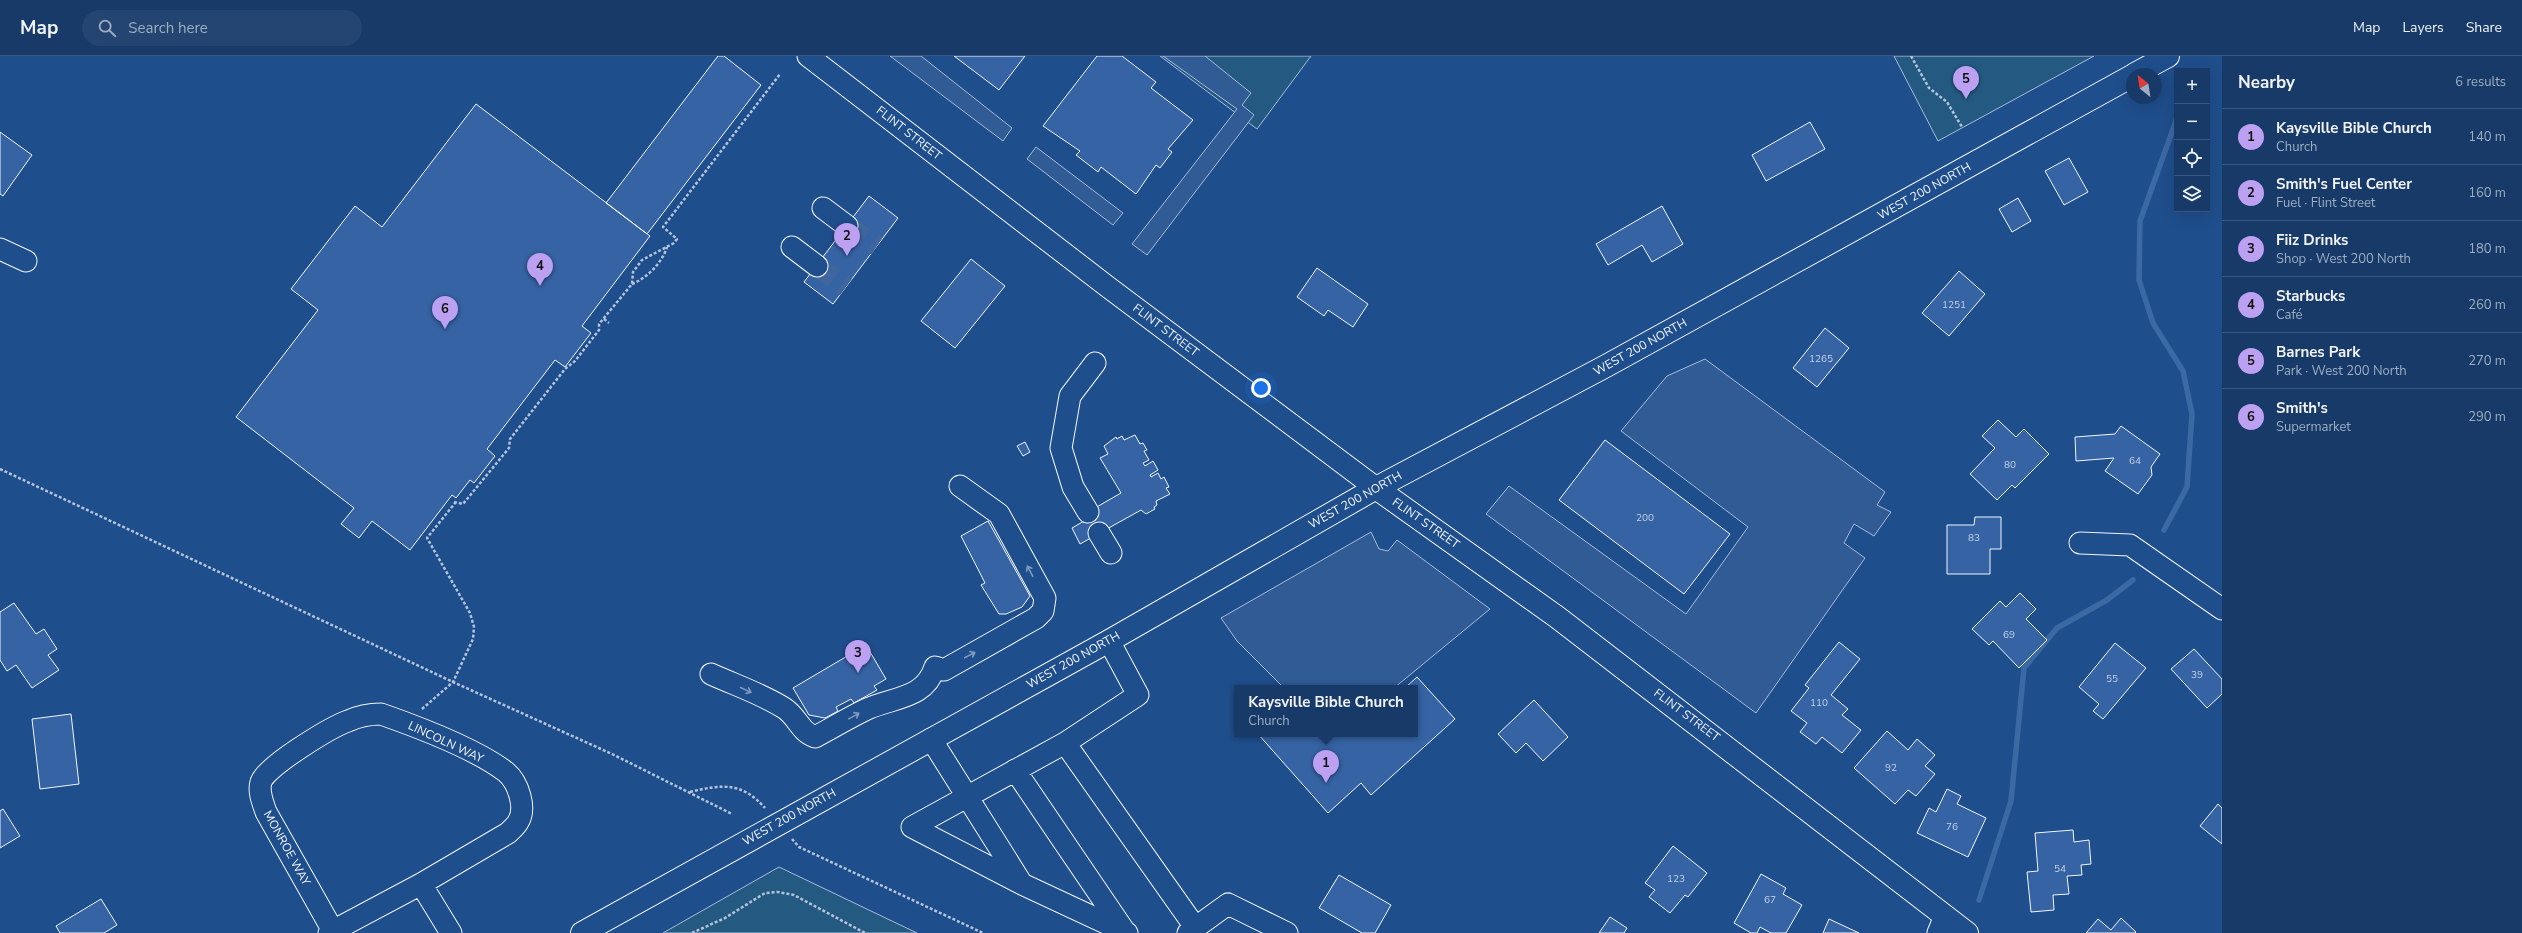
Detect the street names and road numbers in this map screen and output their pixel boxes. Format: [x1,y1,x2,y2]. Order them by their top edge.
street label: FLINT STREET [873,102,946,164]
street label: WEST 200 NORTH [1874,159,1974,223]
street label: FLINT STREET [1130,300,1203,361]
street label: WEST 200 NORTH [1590,315,1690,379]
street label: WEST 200 NORTH [1305,468,1405,532]
street label: FLINT STREET [1389,494,1464,553]
street label: WEST 200 NORTH [1023,628,1123,692]
street label: FLINT STREET [1651,685,1724,746]
street label: LINCOLN WAY [406,717,487,767]
street label: WEST 200 NORTH [739,785,839,849]
street label: MONROE WAY [260,808,315,889]

